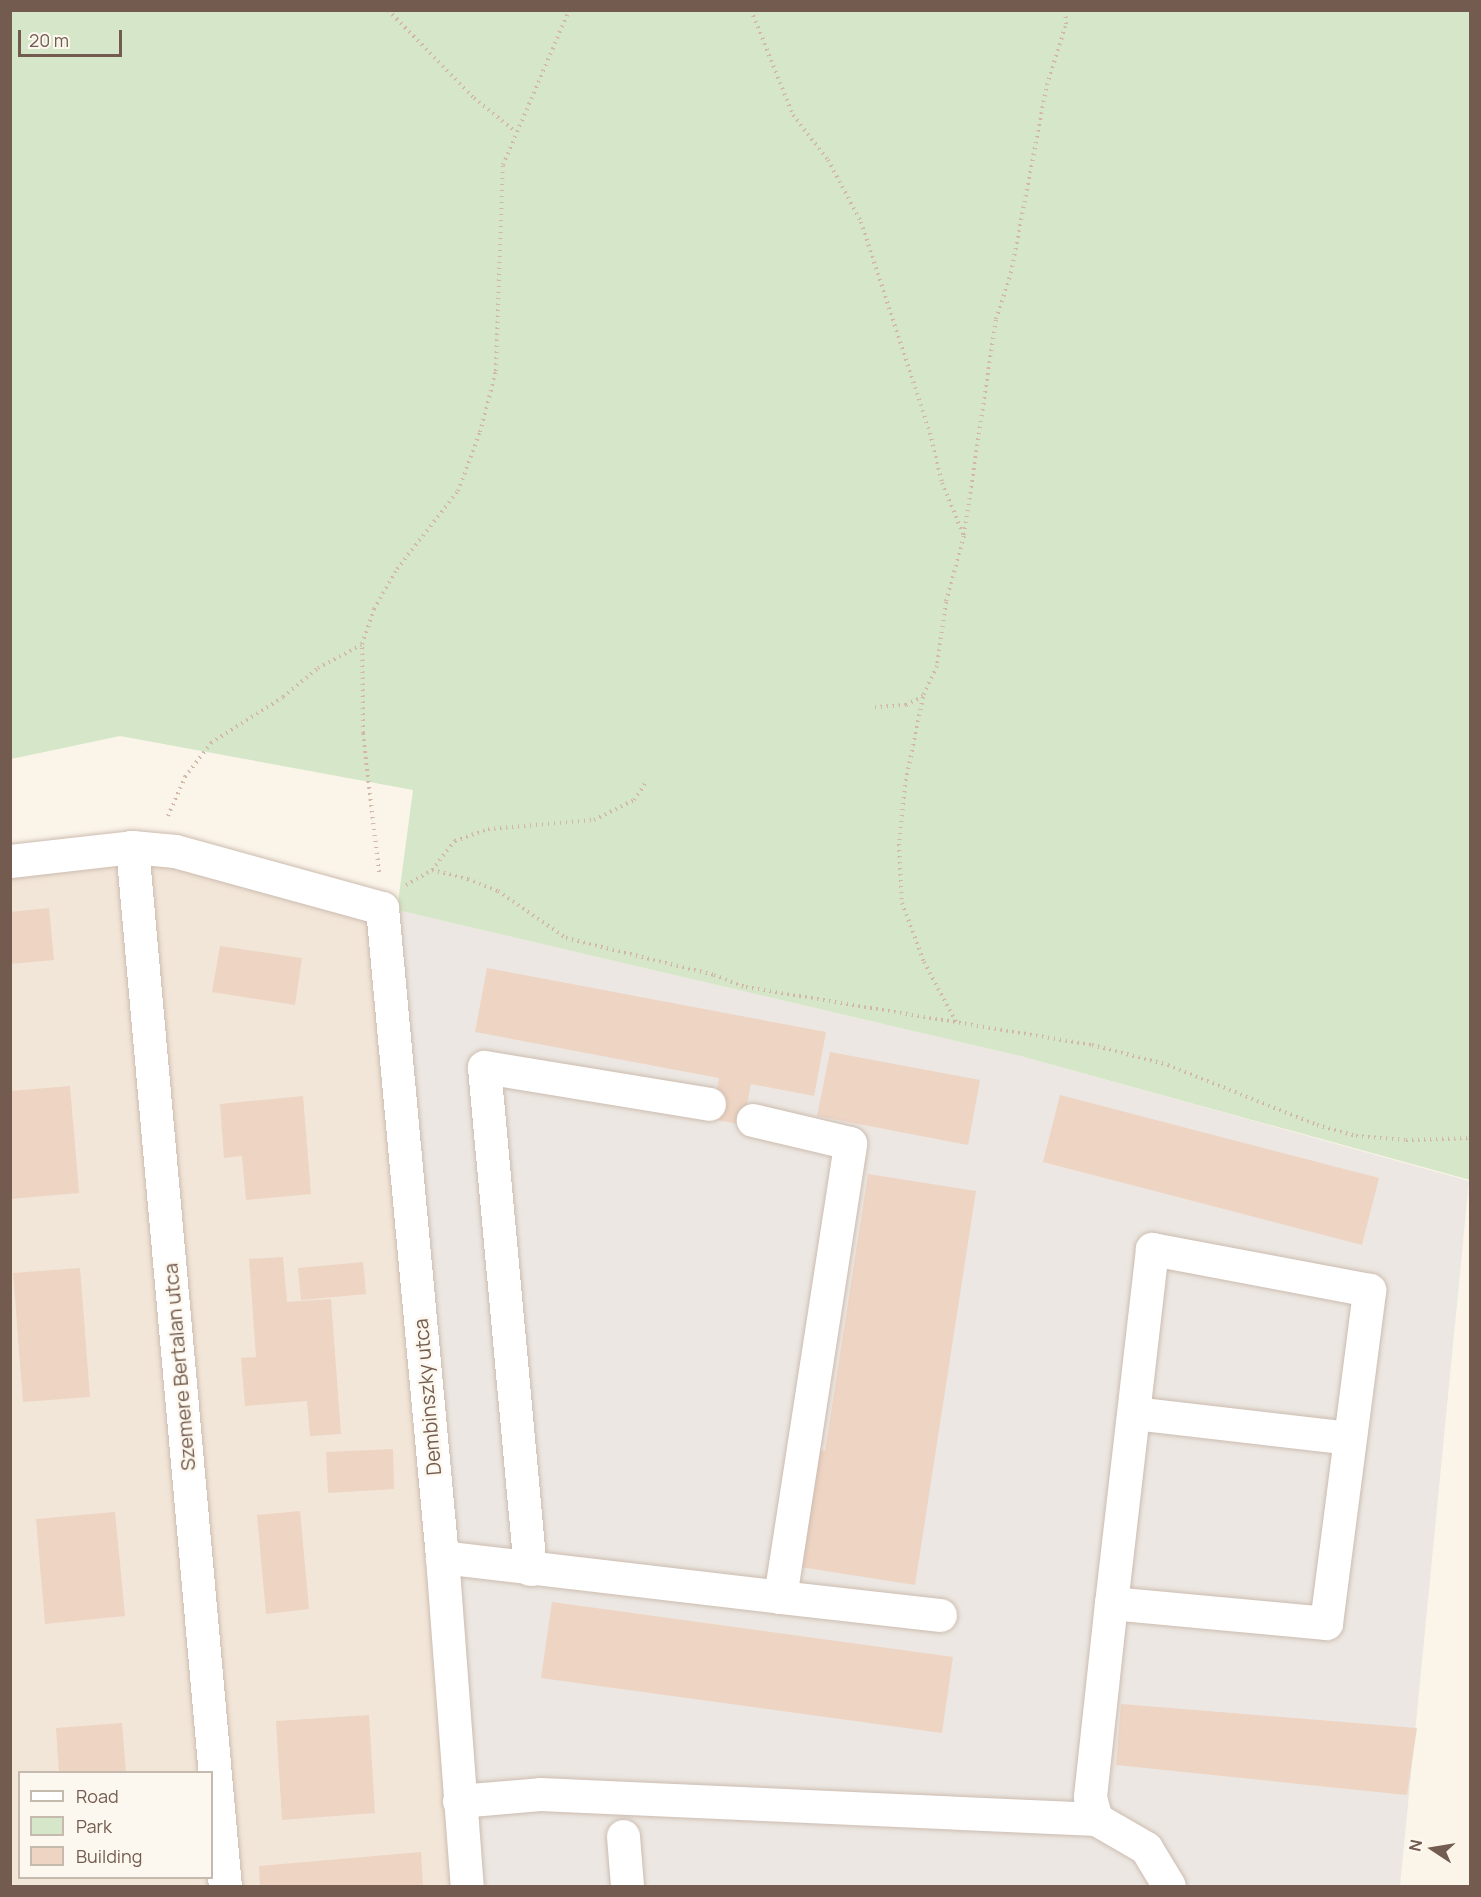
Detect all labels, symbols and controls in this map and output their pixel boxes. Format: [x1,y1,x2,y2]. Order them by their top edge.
scale bar [21,18,124,56]
text: 20 m [29,28,69,52]
street label: Szemere Bertalan utca [158,1262,200,1472]
street label: Dembinszky utca [408,1318,446,1476]
legend [18,1771,213,1879]
text: Road [76,1784,119,1808]
text: Park [76,1814,112,1838]
north arrow [1403,1819,1463,1879]
text: N [1403,1837,1427,1853]
text: Building [76,1844,142,1868]

